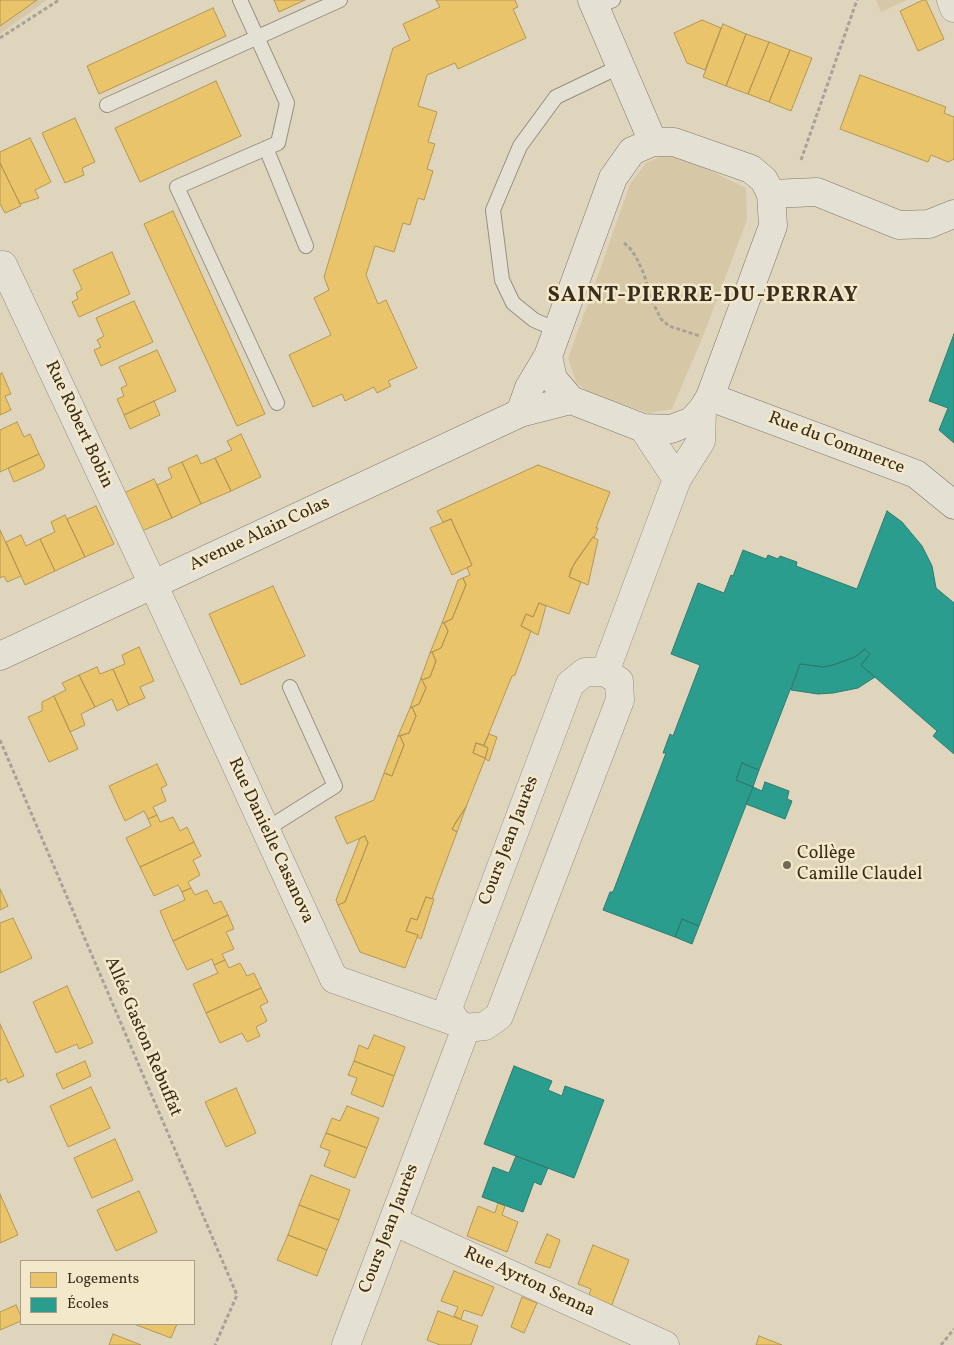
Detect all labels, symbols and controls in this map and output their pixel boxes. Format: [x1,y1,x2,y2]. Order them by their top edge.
district label: SAINT-PIERRE-DU-PERRAY [545,284,861,310]
street label: Rue Robert Bobin [39,358,117,492]
street label: Rue du Commerce [765,408,907,480]
street label: Avenue Alain Colas [186,493,334,577]
street label: Rue Danielle Casanova [222,755,318,927]
street label: Cours Jean Jaurès [475,773,545,909]
place label: Collège Camille Claudel [797,844,922,886]
marker: Collège Camille Claudel [781,859,793,871]
street label: Allée Gaston Rebuffat [99,954,185,1120]
street label: Cours Jean Jaurès [355,1161,425,1297]
street label: Rue Ayrton Senna [460,1243,598,1323]
legend [20,1260,195,1325]
text: Logements [67,1269,139,1290]
text: Écoles [67,1294,109,1315]

